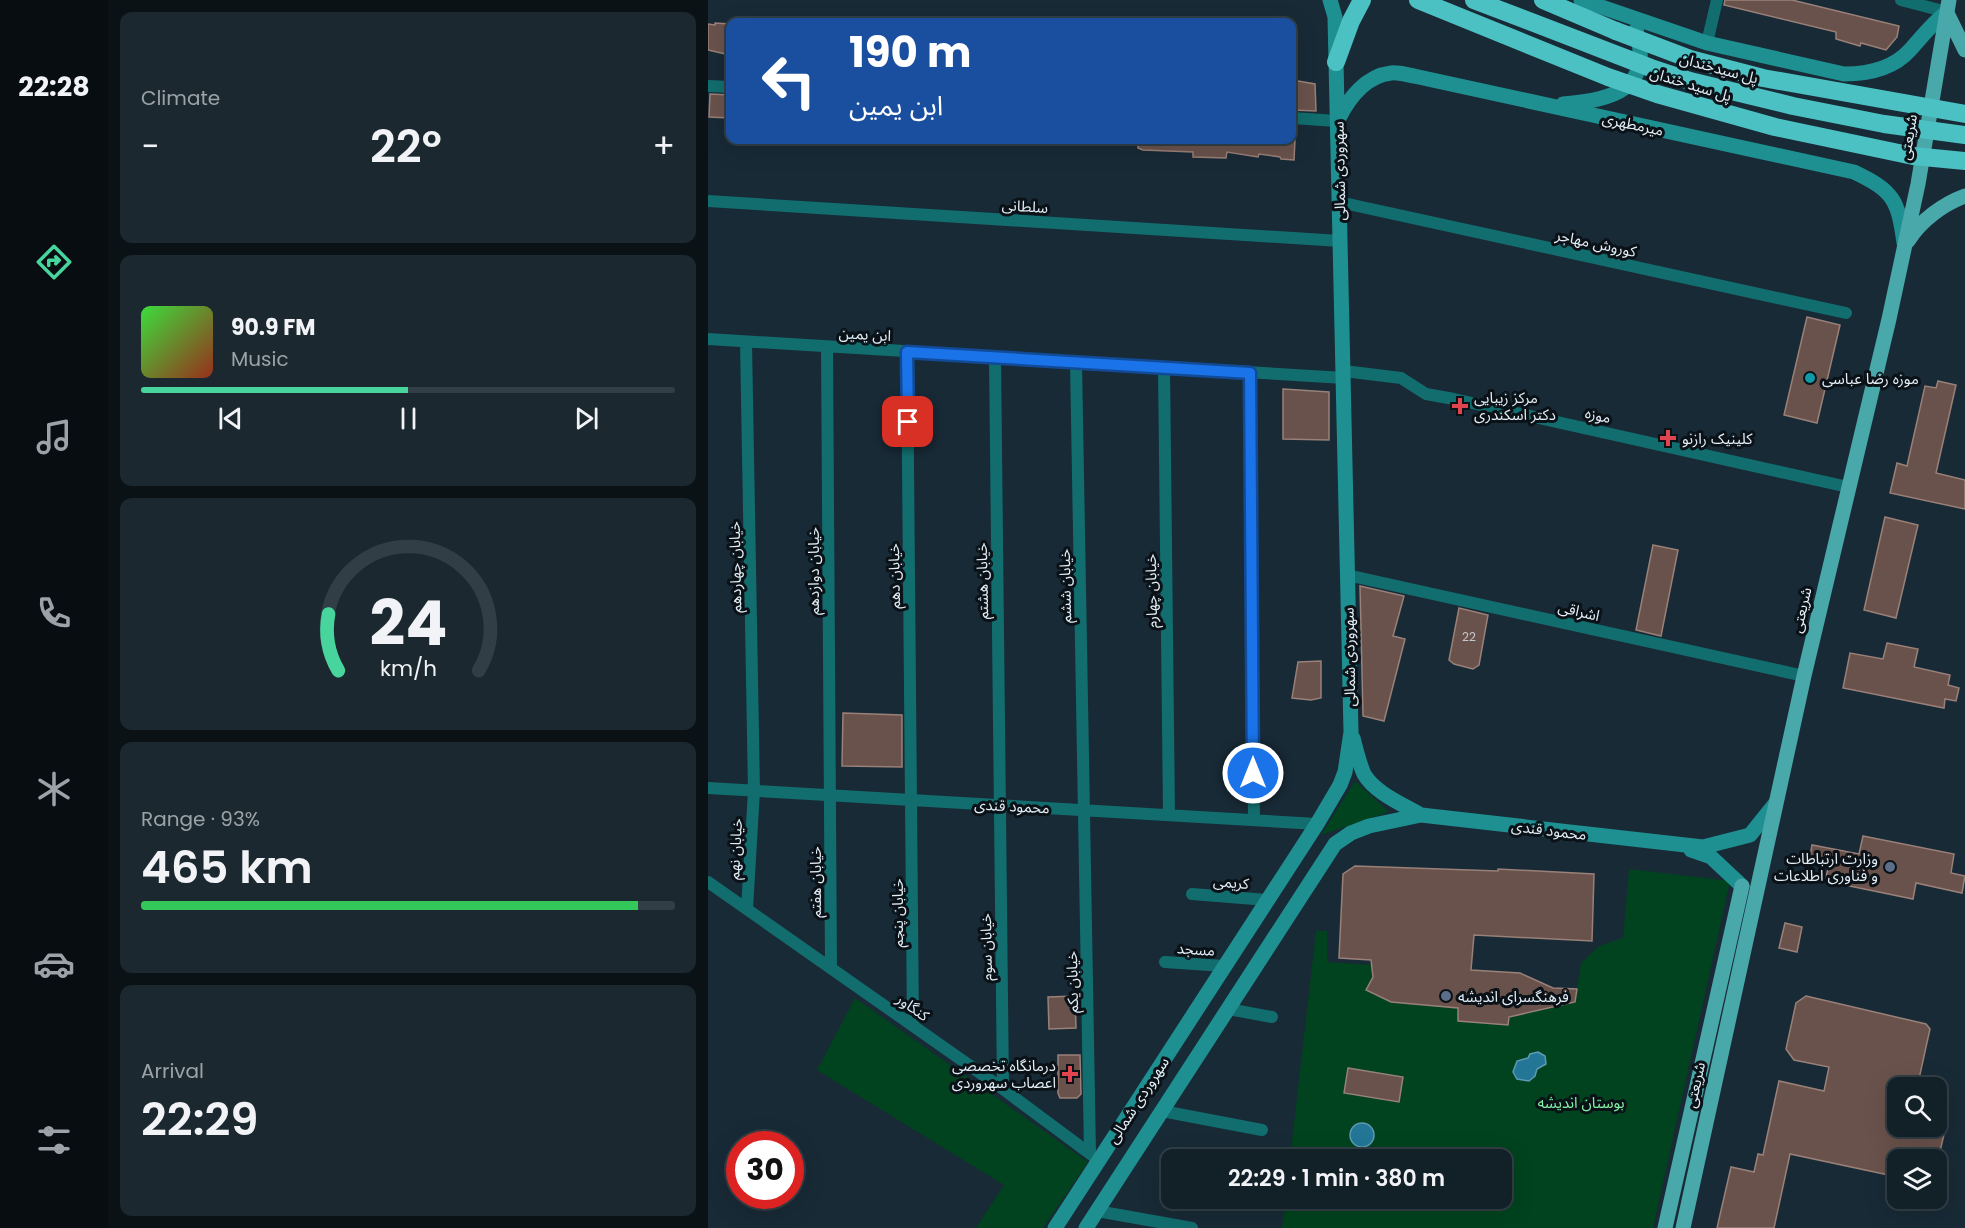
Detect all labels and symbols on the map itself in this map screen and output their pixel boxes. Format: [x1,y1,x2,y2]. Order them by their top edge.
street label: پل سیدخندان [1677,47,1761,89]
street label: پل سید خندان [1647,62,1735,107]
street label: میرمطهری [1600,107,1666,141]
street label: شریعتی [1894,112,1922,161]
street label: سهروردی شمالی [1328,121,1350,221]
street label: سلطانی [1001,194,1049,218]
street label: کوروش مهاجر [1553,224,1639,262]
street label: ابن یمین [838,322,892,346]
place label: موزه رضا عباسی [1822,368,1919,389]
marker: موزه رضا عباسی [1803,371,1817,385]
place label: مرکز زیبایی دکتر اسکندری [1474,387,1556,425]
pin [882,396,933,447]
marker: مرکز زیبایی دکتر اسکندری [1451,397,1469,415]
street label: موزه [1583,402,1613,428]
place label: کلینیک رازنو [1682,428,1753,449]
marker: کلینیک رازنو [1659,429,1677,447]
street label: خیابان چهاردهم [724,521,747,613]
street label: خیابان دوازدهم [803,527,825,615]
street label: خیابان هشتم [971,542,994,620]
street label: خیابان دهم [883,543,906,609]
street label: خیابان ششم [1054,548,1077,623]
street label: خیابان چهارم [1140,553,1163,628]
street label: شریعتی [1786,585,1816,635]
street label: اشراقی [1556,596,1602,626]
street label: سهروردی شمالی [1338,607,1360,707]
house number: 22 [1462,628,1476,645]
position arrow [1221,741,1285,805]
street label: محمود قندی [974,794,1050,818]
street label: محمود قندی [1510,815,1588,845]
street label: خیابان نهم [723,818,748,880]
street label: خیابان هفتم [805,846,827,918]
place label: وزارت ارتباطات و فناوری اطلاعات [1774,848,1878,886]
marker: وزارت ارتباطات و فناوری اطلاعات [1883,860,1897,874]
street label: کریمی [1212,870,1251,894]
street label: خیابان پنجم [887,878,909,948]
street label: خیابان سوم [975,913,998,981]
street label: مسجد [1176,937,1216,961]
street label: خیابان یکم [1061,951,1084,1013]
place label: فرهنگسرای اندیشه [1458,986,1569,1007]
street label: کنگاور [892,988,934,1026]
marker: فرهنگسرای اندیشه [1439,989,1453,1003]
street label: سهروردی شمالی [1102,1052,1174,1147]
place label: درمانگاه تخصصی اعصاب سهروردی [952,1055,1056,1093]
street label: شریعتی [1680,1060,1710,1110]
marker: درمانگاه تخصصی اعصاب سهروردی [1061,1065,1079,1083]
park label: بوستان اندیشه [1537,1092,1625,1113]
speed limit sign: 30 [726,1131,804,1209]

